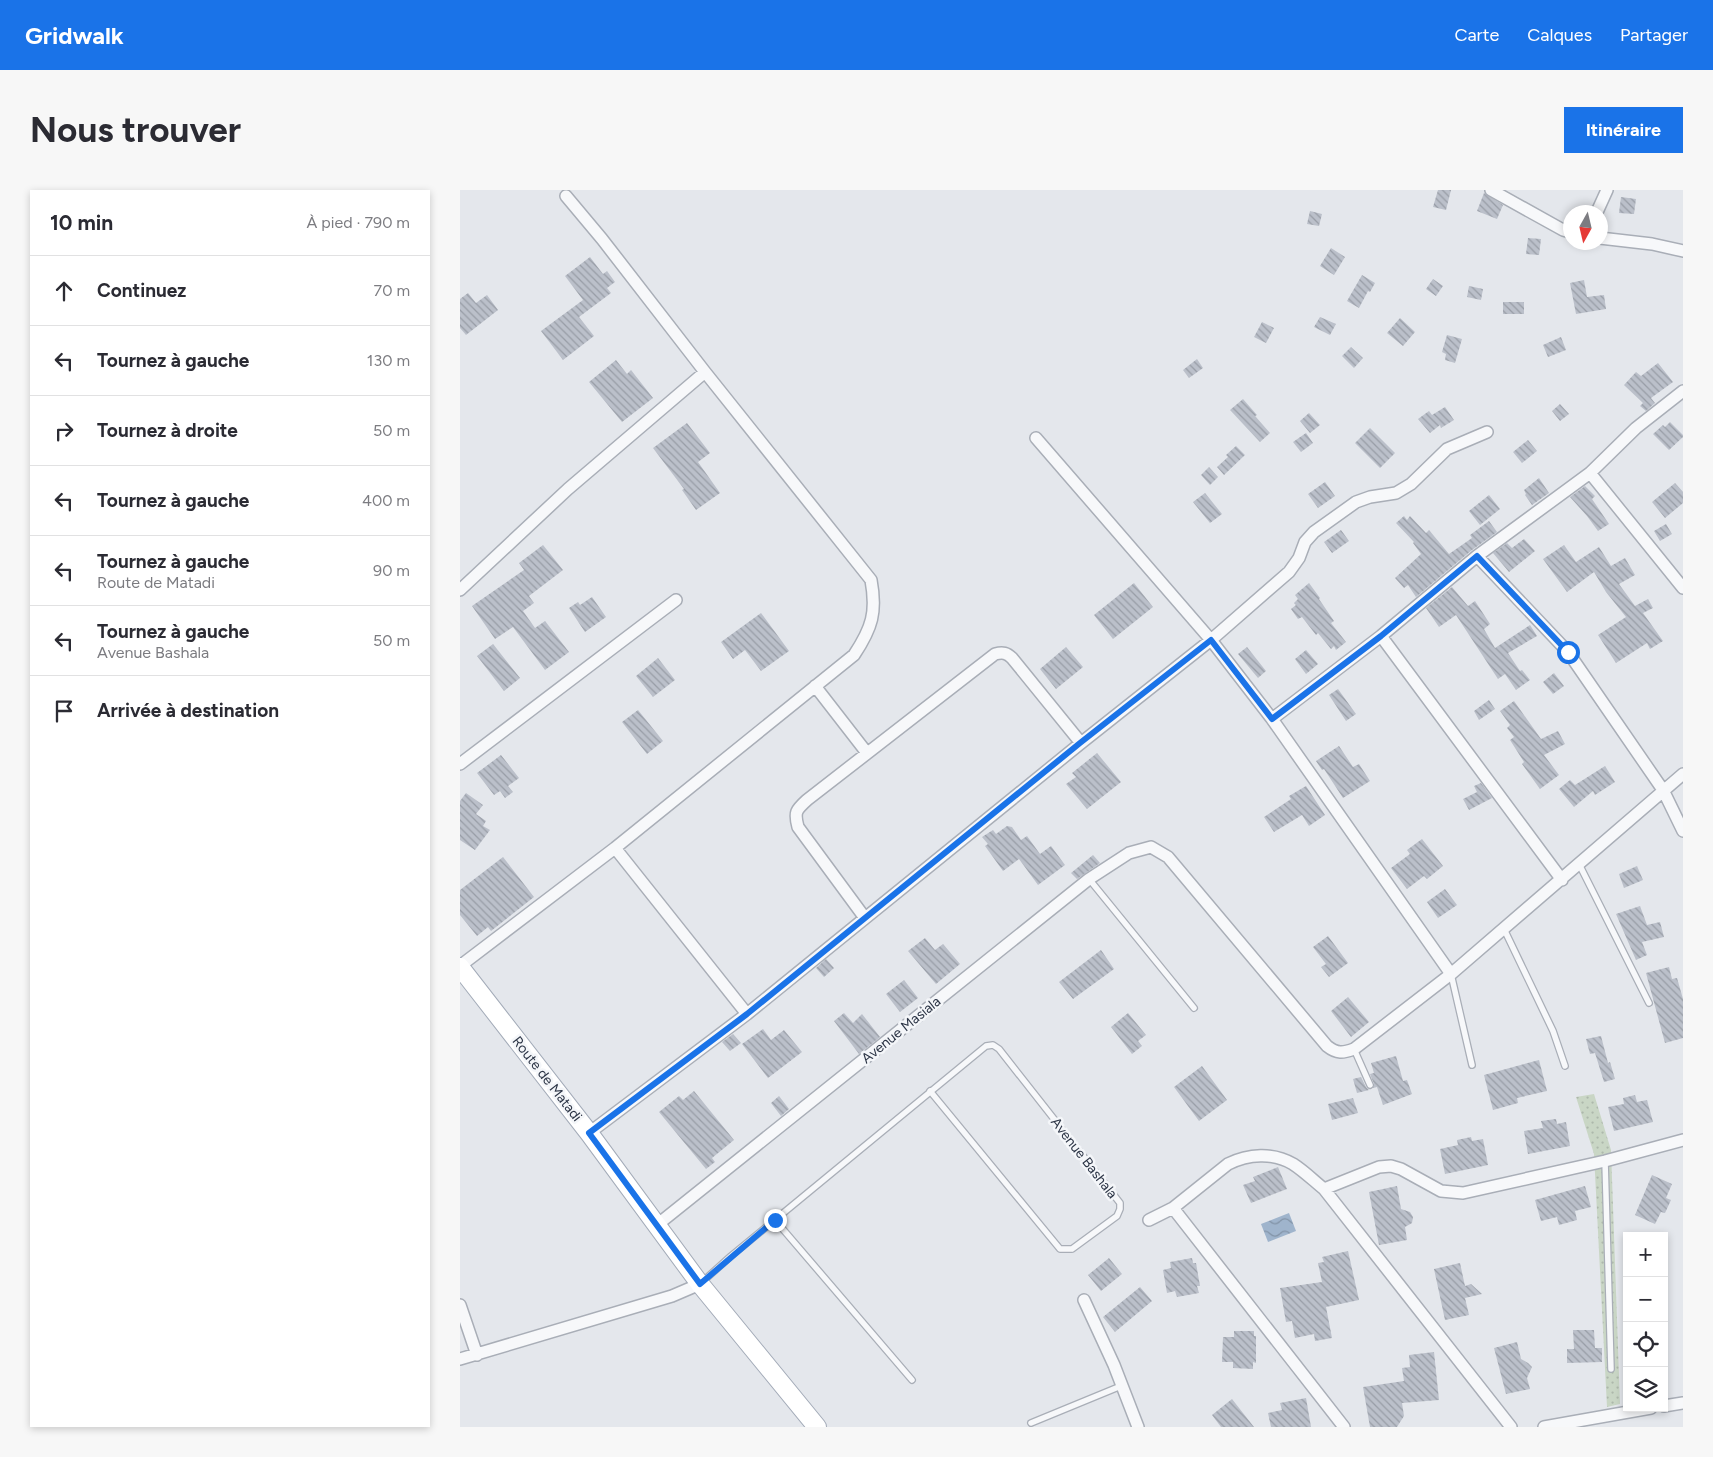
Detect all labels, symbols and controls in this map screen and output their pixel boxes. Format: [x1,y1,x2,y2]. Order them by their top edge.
text: Gridwalk [25,21,124,50]
text: Carte [1454,24,1499,46]
text: Calques [1527,24,1592,46]
text: Partager [1620,24,1688,46]
button: Itinéraire [1564,107,1683,153]
text: Nous trouver [30,109,241,151]
north arrow [1563,205,1608,250]
text: 10 min [50,210,113,235]
text: À pied · 790 m [306,213,410,232]
icon: ahead [50,277,78,305]
text: Continuez [97,279,186,302]
text: 70 m [374,281,410,300]
icon: left [50,347,78,375]
text: Tournez à gauche [97,349,249,372]
text: 130 m [367,351,410,370]
icon: right [50,417,78,445]
text: Tournez à droite [97,419,238,442]
text: 50 m [373,421,410,440]
icon: left [50,487,78,515]
text: Tournez à gauche [97,489,249,512]
text: 400 m [362,491,410,510]
text: Tournez à gauche [97,550,249,573]
icon: left [50,557,78,585]
text: 90 m [373,561,410,580]
text: Route de Matadi [97,573,215,592]
text: Tournez à gauche [97,620,249,643]
icon: left [50,627,78,655]
text: 50 m [373,631,410,650]
route start [1557,641,1580,664]
text: Avenue Bashala [97,643,209,662]
icon: arrive [50,697,78,725]
text: Arrivée à destination [97,699,279,722]
street label: Avenue Masiala [858,993,944,1067]
street label: Route de Matadi [509,1033,585,1125]
street label: Avenue Bashala [1047,1114,1121,1202]
route end [764,1209,787,1232]
map controls [1623,1232,1668,1412]
button: + [1623,1232,1668,1277]
button: − [1623,1277,1668,1322]
button: locate [1623,1322,1668,1367]
button: layers [1623,1367,1668,1412]

